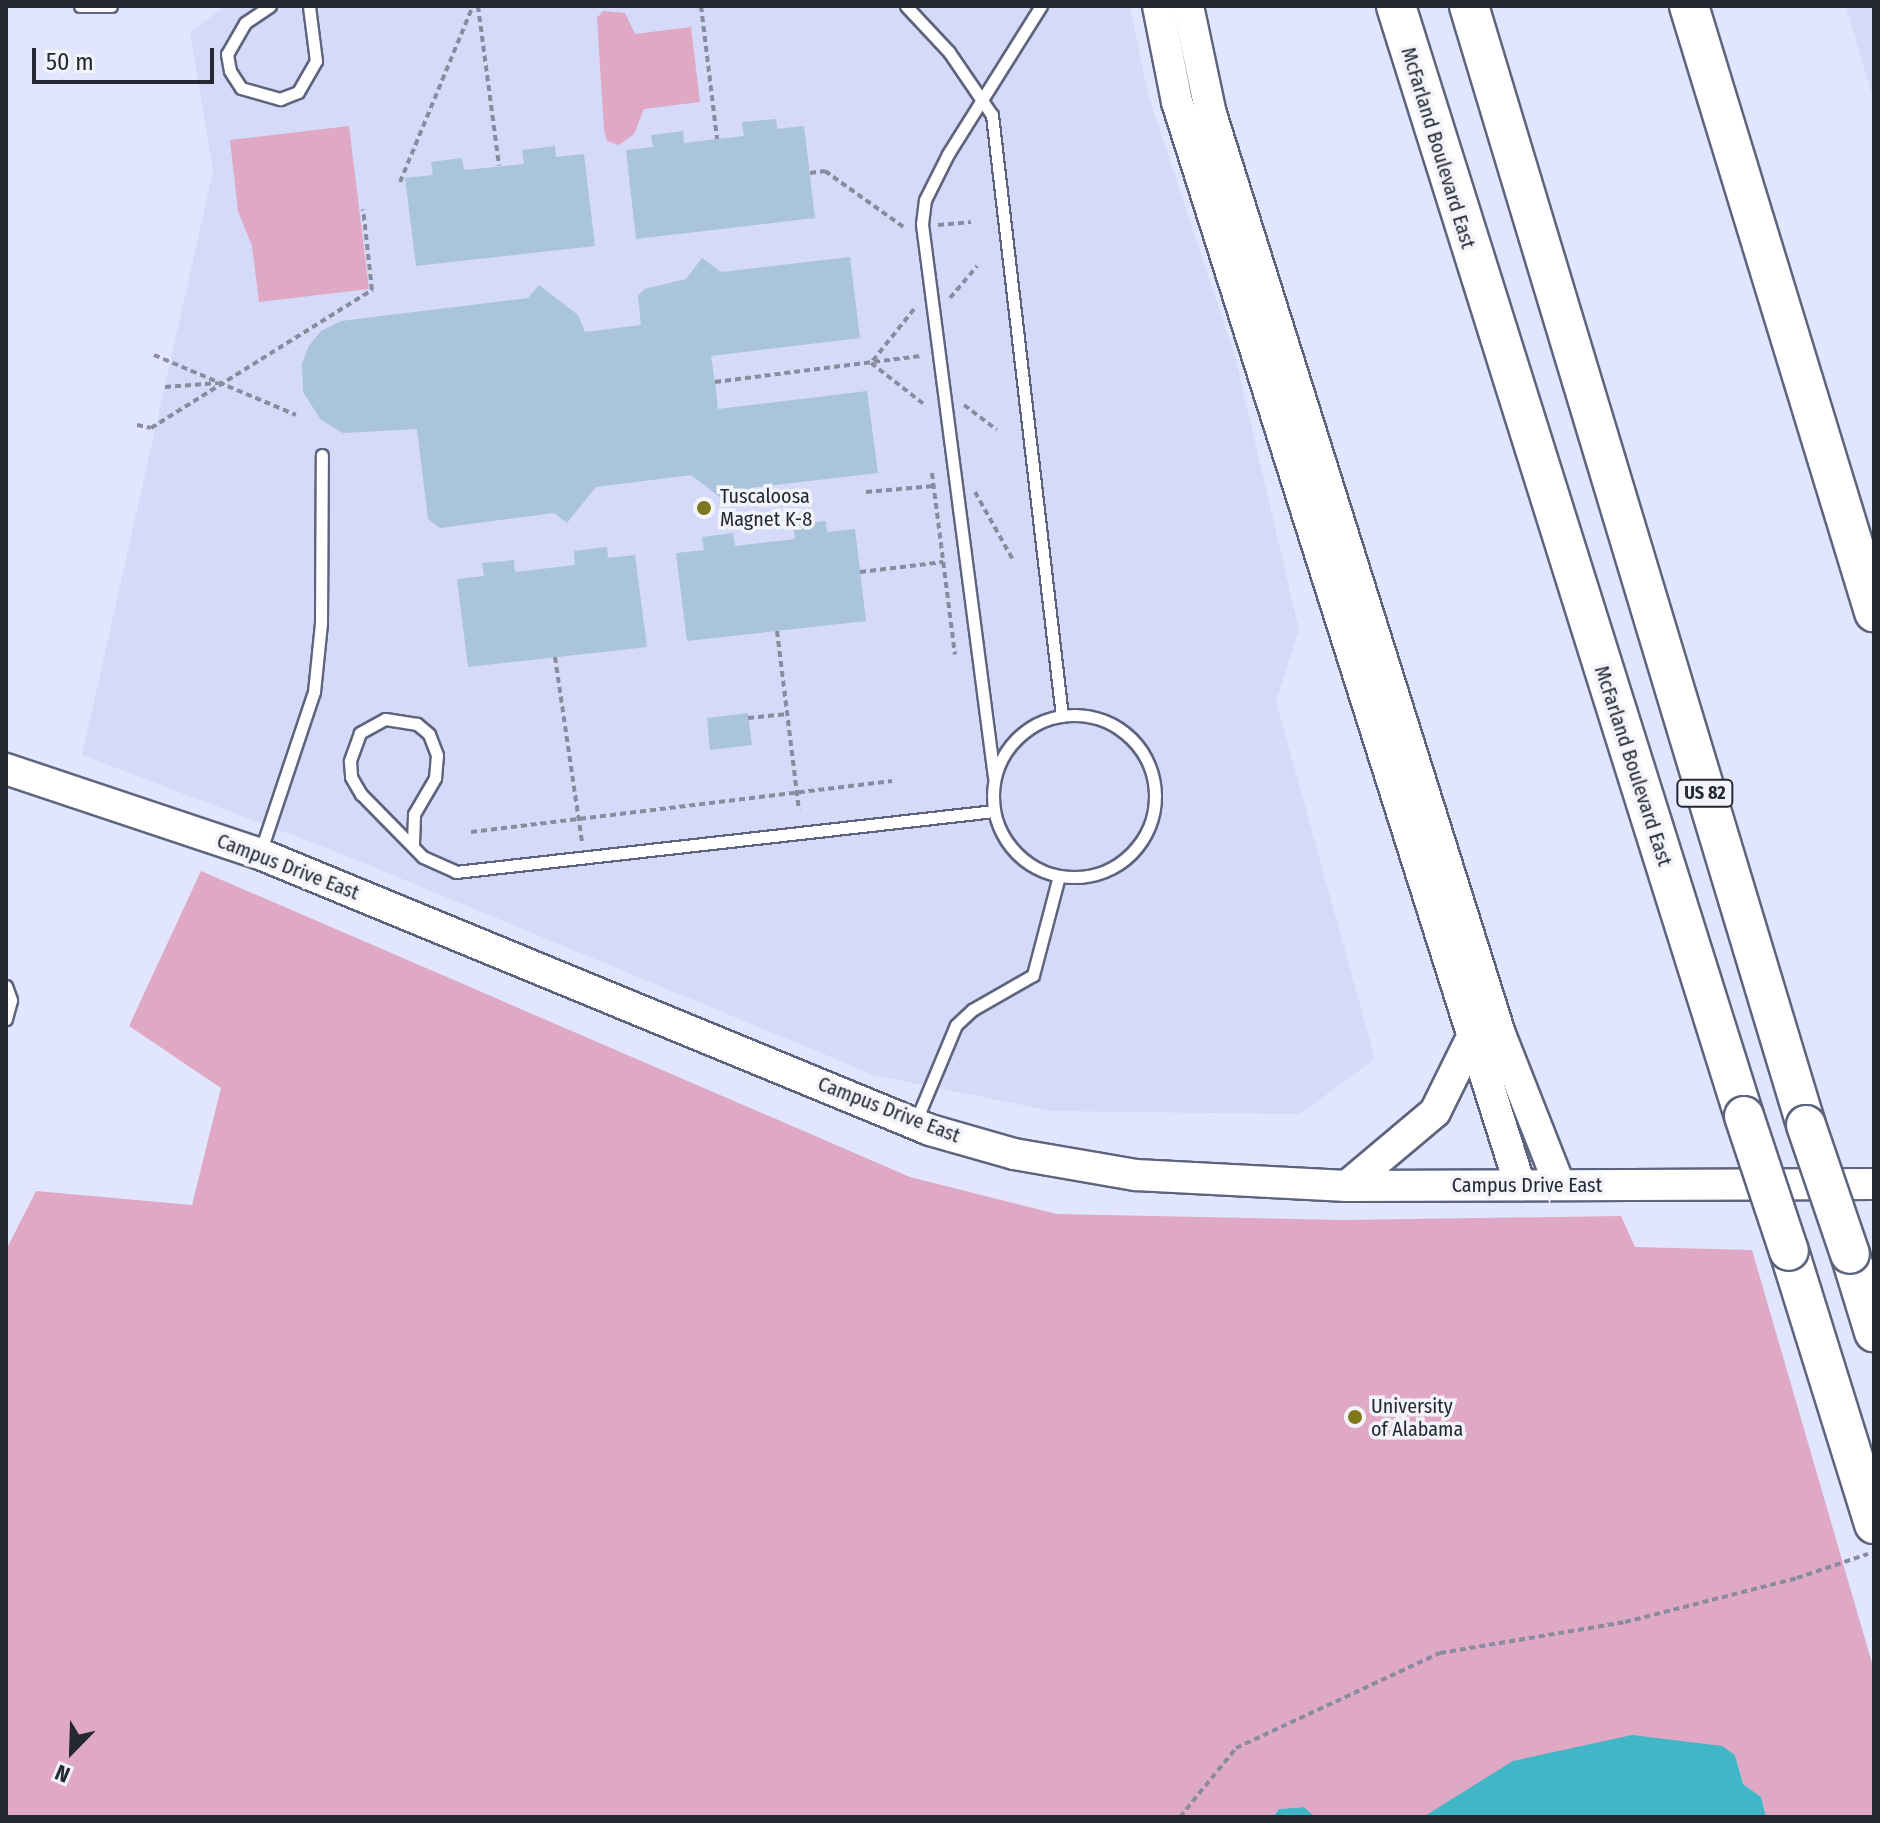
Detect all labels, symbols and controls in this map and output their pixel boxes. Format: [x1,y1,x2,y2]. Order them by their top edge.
scale bar [36,32,218,82]
street label: McFarland Boulevard East [1396,45,1480,251]
text: 50 m [46,48,94,76]
place label: Tuscaloosa Magnet K-8 [720,484,812,531]
marker: Tuscaloosa Magnet K-8 [695,499,713,517]
street label: McFarland Boulevard East [1589,663,1677,869]
road number: US 82 [1675,779,1735,807]
street label: Campus Drive East [213,829,363,905]
street label: Campus Drive East [814,1072,964,1148]
street label: Campus Drive East [1452,1173,1602,1197]
place label: University of Alabama [1371,1394,1463,1441]
marker: University of Alabama [1346,1408,1364,1426]
north arrow [32,1711,112,1791]
text: N [51,1759,74,1789]

